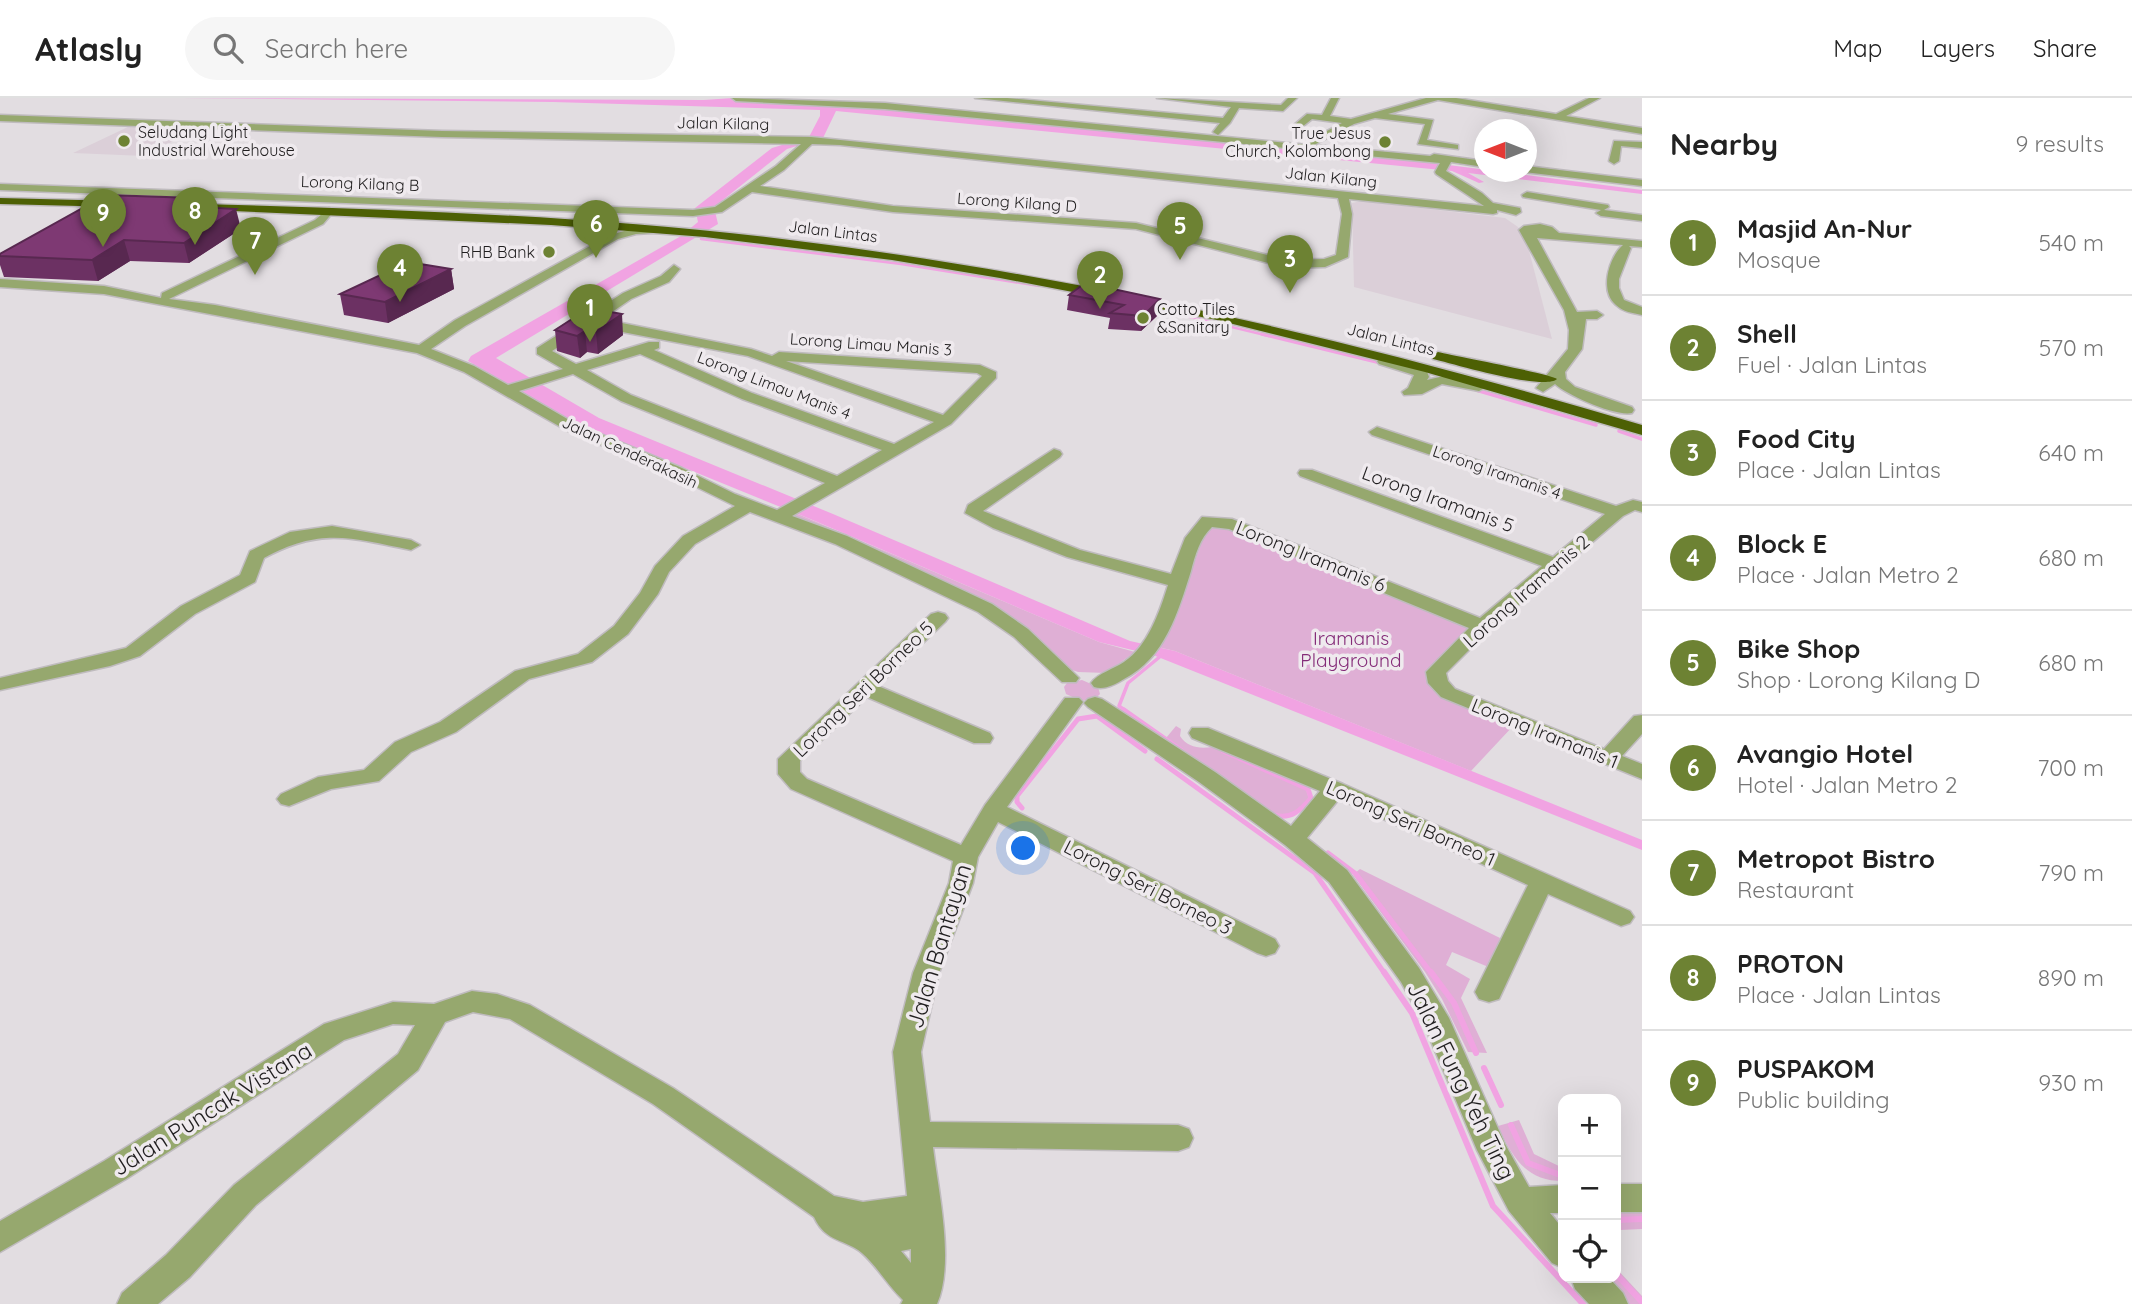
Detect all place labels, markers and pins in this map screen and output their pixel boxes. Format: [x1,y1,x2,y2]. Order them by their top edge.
place label: Seludang Light Industrial Warehouse [138,122,295,160]
place label: True Jesus Church, Kolombong [1225,123,1371,161]
marker: Seludang Light Industrial Warehouse [116,133,132,149]
marker: True Jesus Church, Kolombong [1377,134,1393,150]
pin: 8 [172,187,218,245]
pin: 9 [80,189,126,247]
pin: 6 [573,200,619,258]
pin: 5 [1157,202,1203,260]
pin: 7 [232,217,278,275]
pin: 3 [1267,235,1313,293]
place label: RHB Bank [460,242,535,262]
pin: 4 [377,244,423,302]
marker: RHB Bank [541,244,557,260]
pin: 2 [1077,251,1123,309]
pin: 1 [567,284,613,342]
place label: Cotto Tiles &Sanitary [1157,299,1235,337]
marker: Cotto Tiles &Sanitary [1135,310,1151,326]

